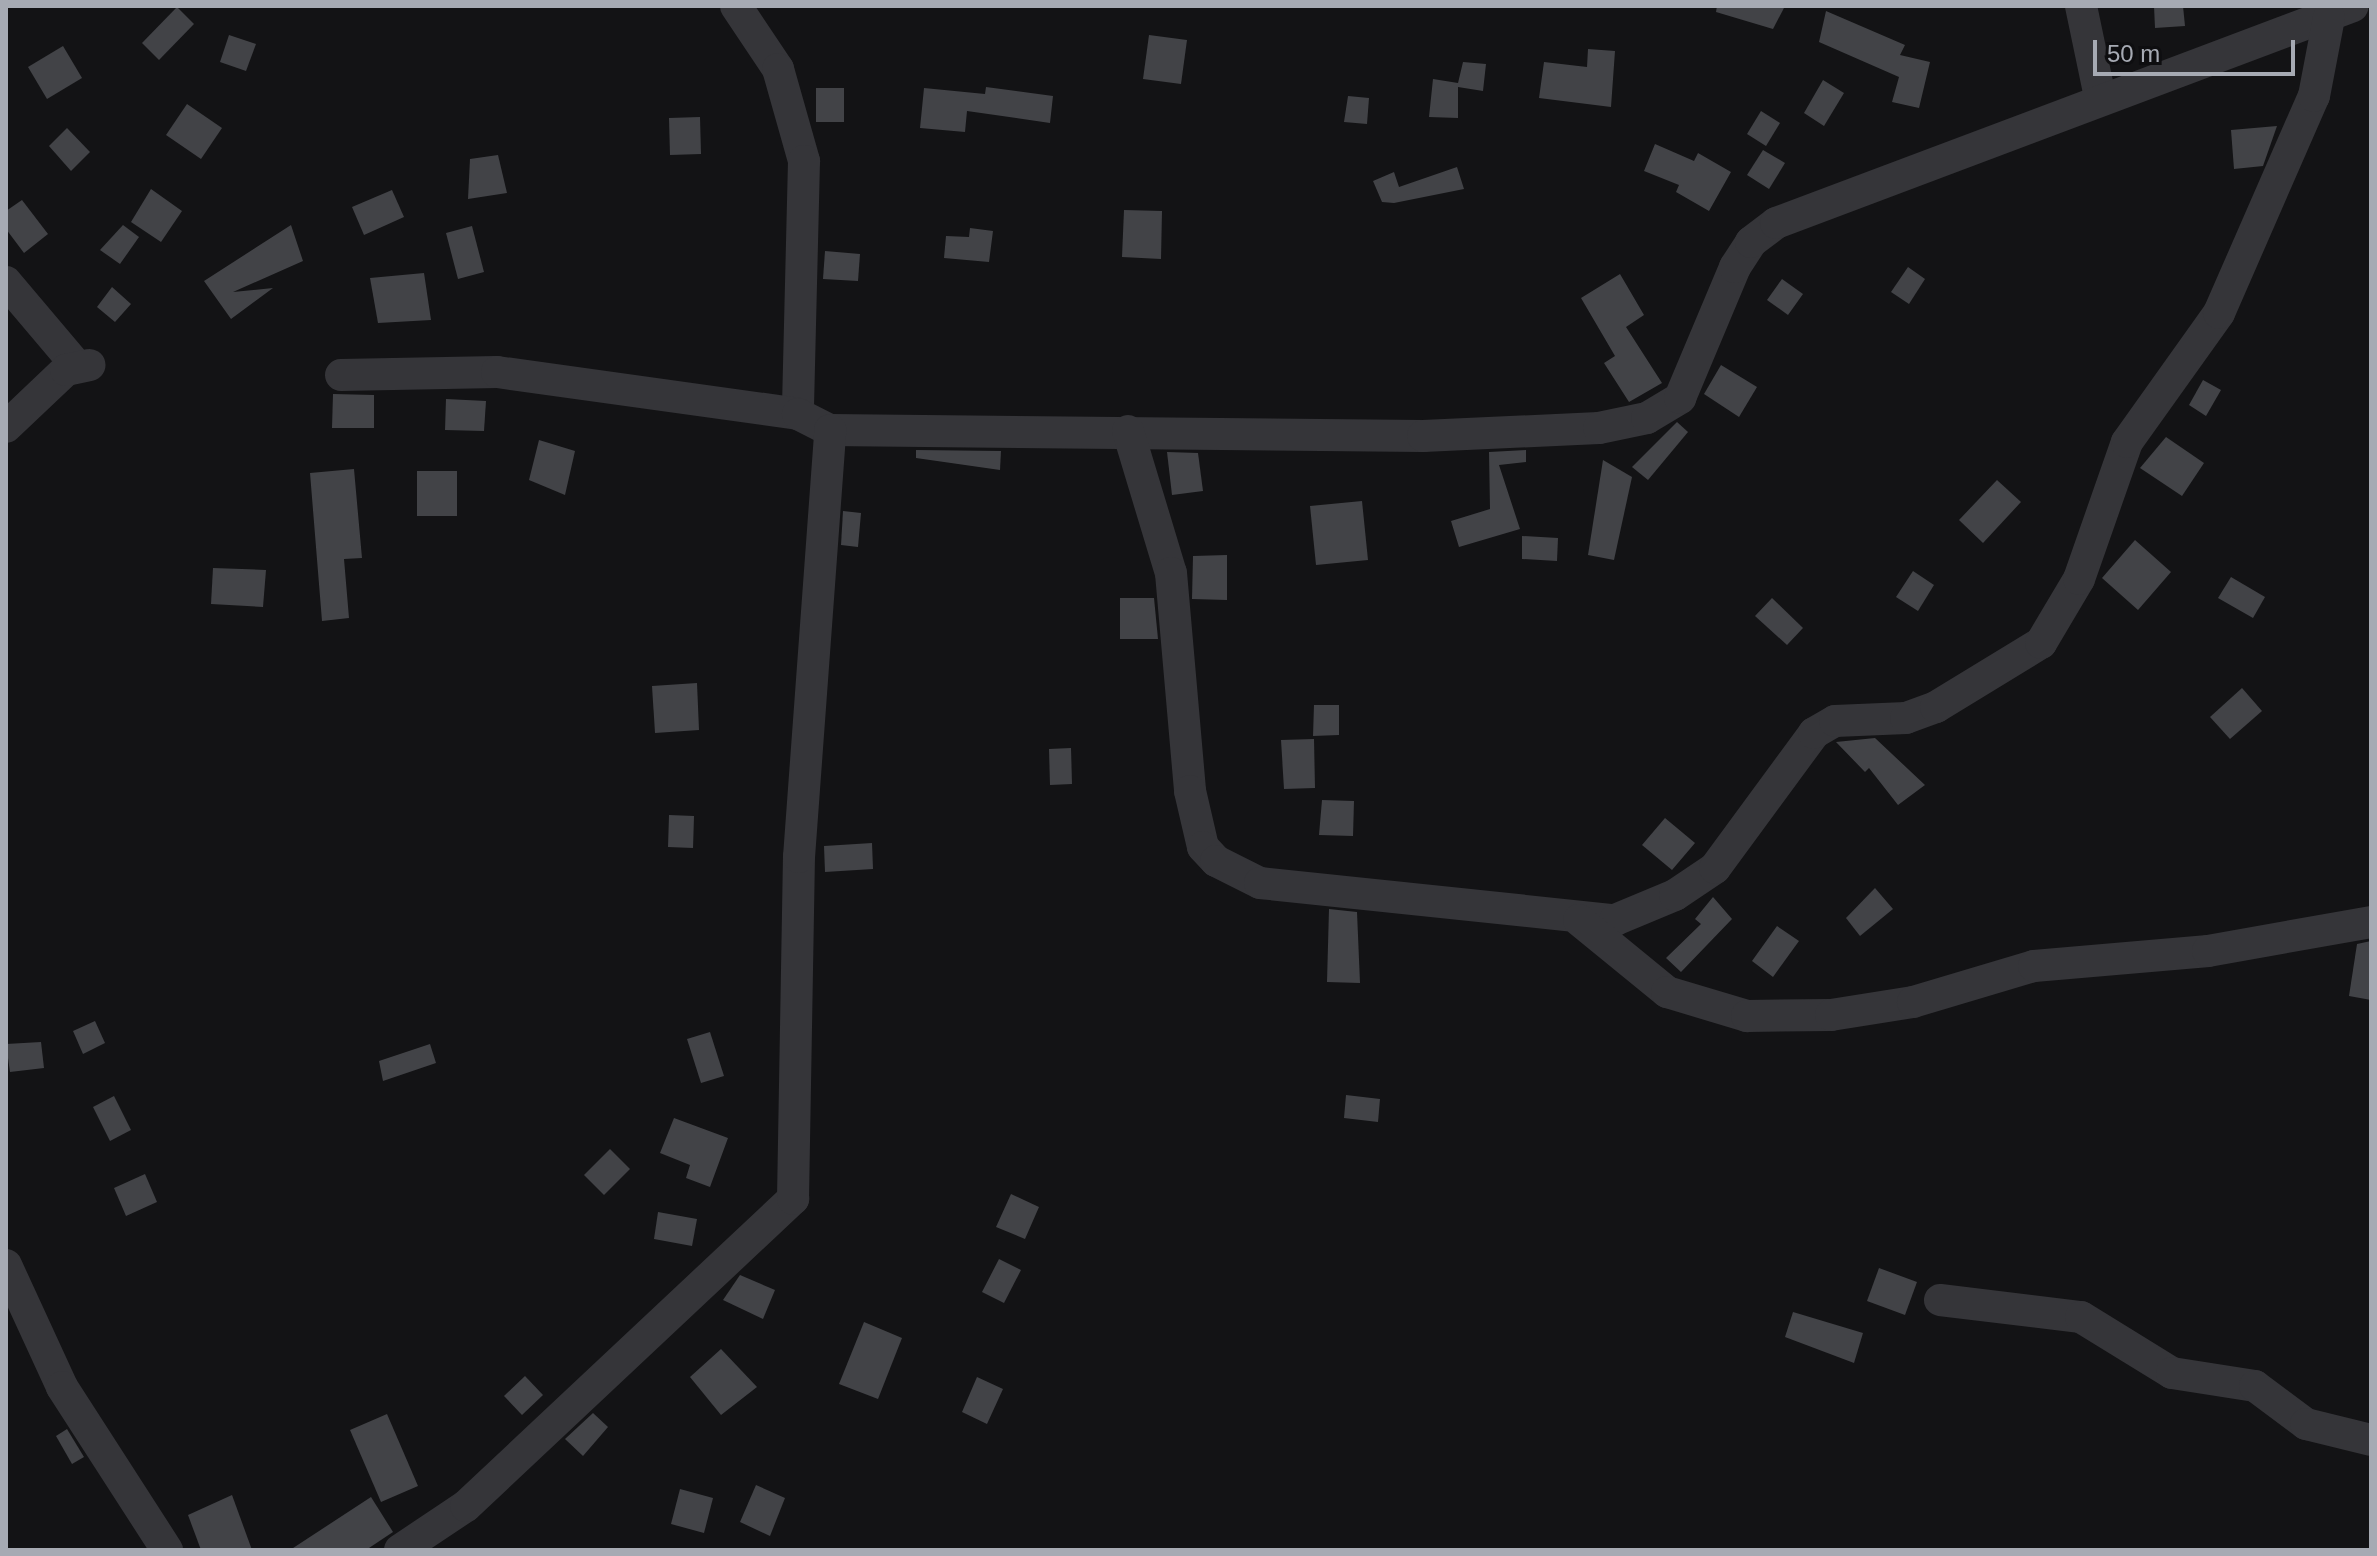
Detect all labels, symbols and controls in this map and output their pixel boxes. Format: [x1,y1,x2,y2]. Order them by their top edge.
scale bar [2097,24,2299,74]
text: 50 m [2107,40,2160,67]

